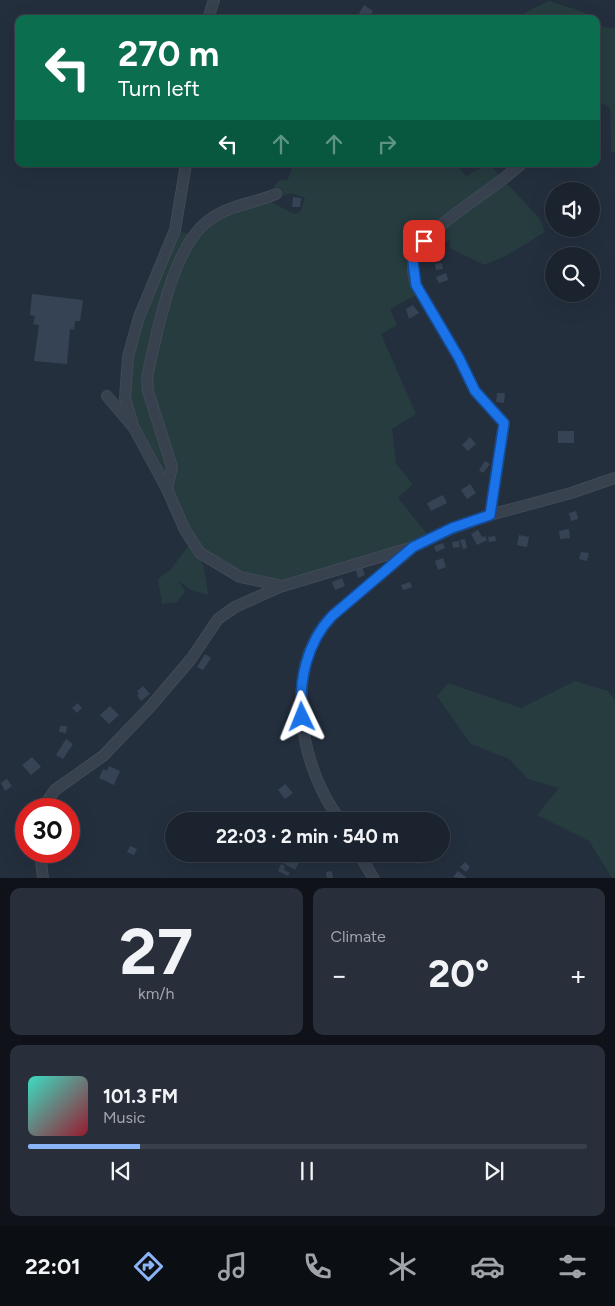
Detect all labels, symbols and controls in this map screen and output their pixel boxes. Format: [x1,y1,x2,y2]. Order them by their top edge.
text: 270 m [118,33,219,75]
icon: left [35,35,100,100]
text: Turn left [118,75,200,102]
icon: left [214,130,242,158]
icon: ahead [267,130,295,158]
icon: ahead [320,130,348,158]
icon: right [373,130,401,158]
map controls [545,182,600,302]
button: sound [545,182,600,237]
pin [403,220,445,262]
icon: arrive [410,227,438,255]
button: search [545,247,600,302]
position arrow [275,690,327,742]
speed limit sign: 30 [15,798,80,863]
text: 22:03 · 2 min · 540 m [216,825,399,848]
text: 27 [119,912,193,990]
text: Climate [331,927,386,946]
text: 20° [428,951,489,997]
text: − [331,958,348,992]
text: + [570,958,587,992]
text: km/h [138,984,175,1003]
text: 101.3 FM [103,1085,178,1108]
text: Music [103,1108,145,1127]
icon: previous [107,1157,135,1185]
icon: pause [293,1157,321,1185]
icon: next [480,1157,508,1185]
icon: directions [131,1249,166,1284]
icon: music [215,1249,250,1284]
icon: phone [300,1249,335,1284]
icon: climate [385,1249,420,1284]
icon: car [470,1249,505,1284]
icon: filters [555,1249,590,1284]
text: 22:01 [25,1253,81,1280]

